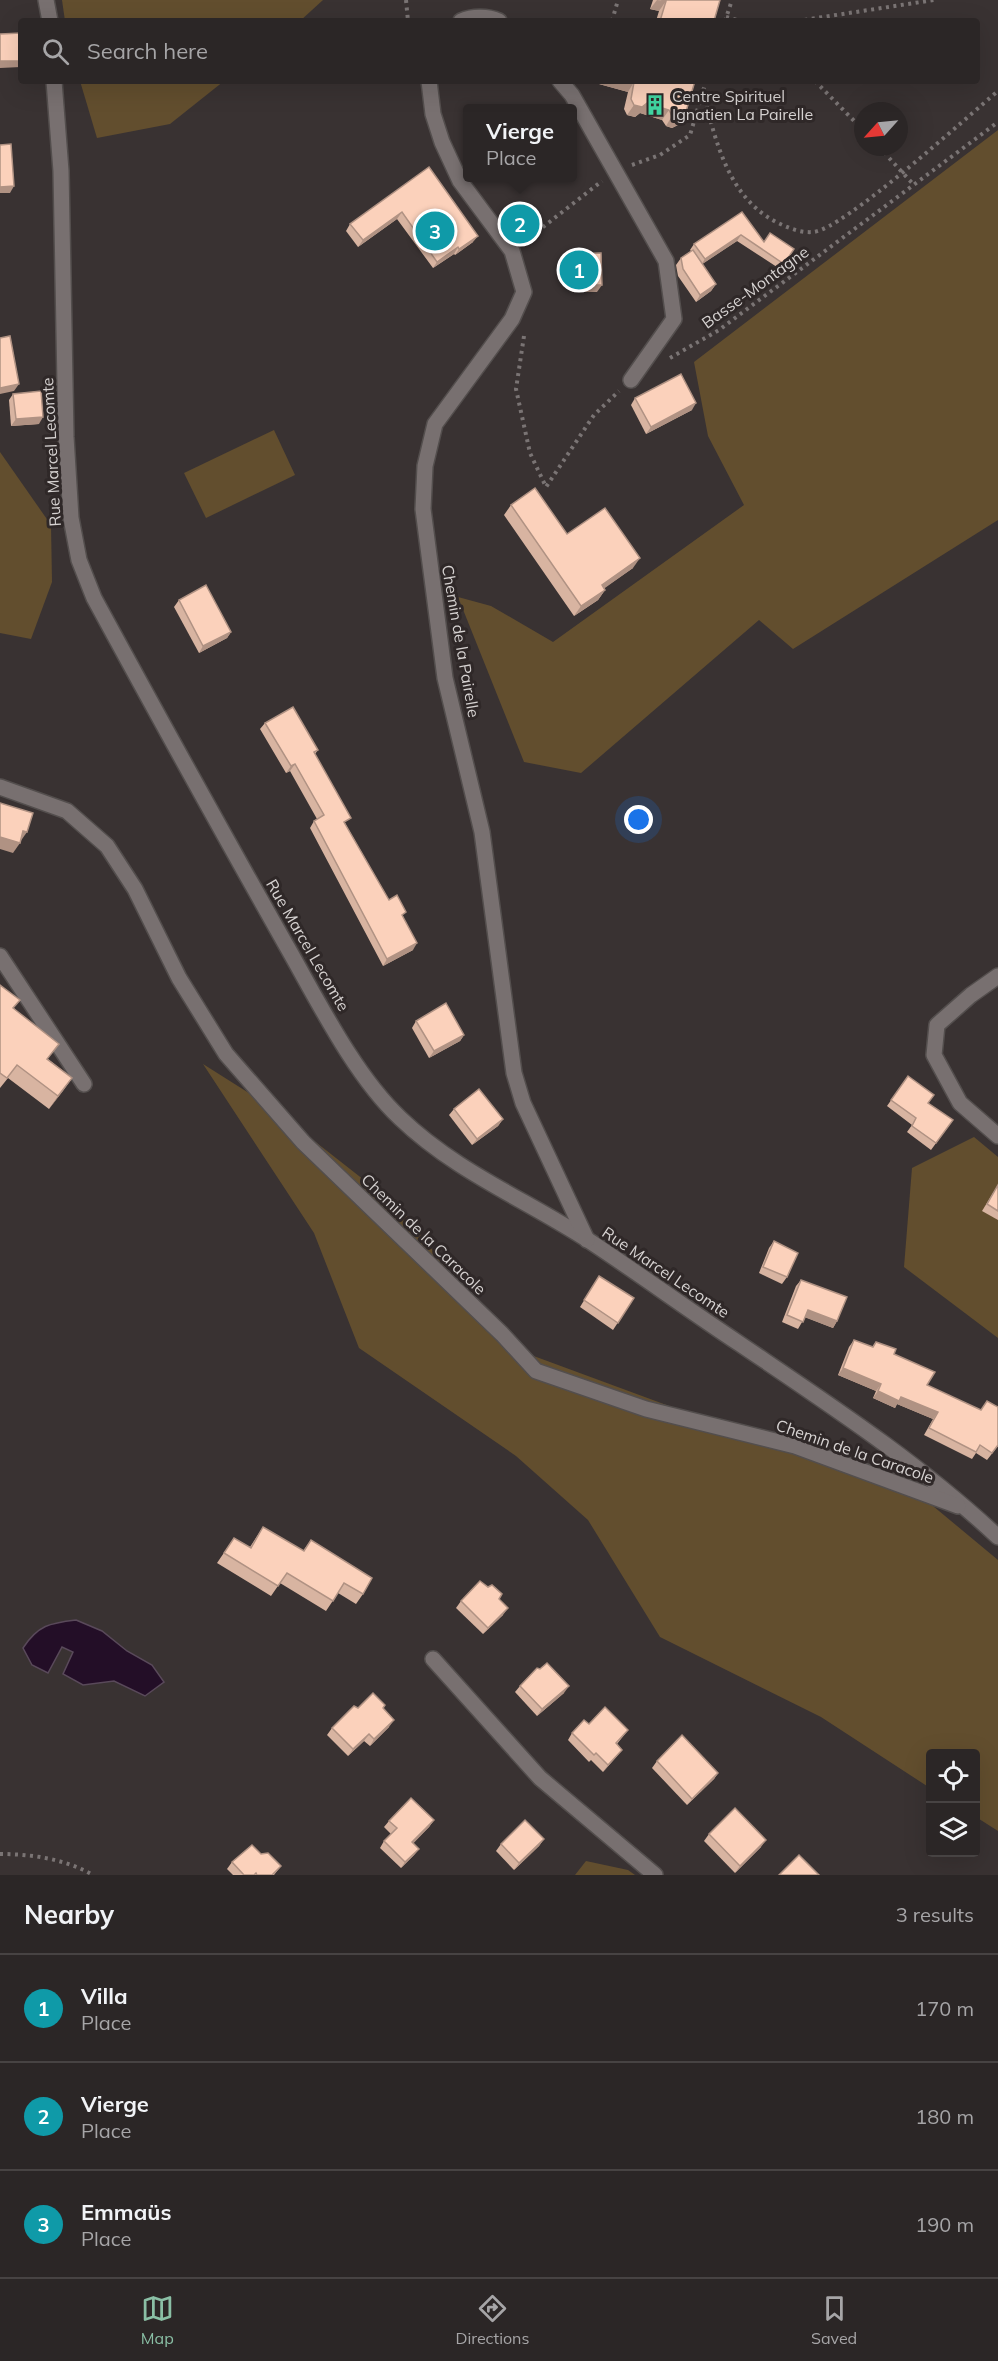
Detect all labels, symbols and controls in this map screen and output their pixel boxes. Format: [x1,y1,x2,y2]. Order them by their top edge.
search box [18,18,980,84]
icon: search [39,35,72,68]
text: Search here [87,37,208,65]
place label: Centre Spirituel Ignatien La Pairelle [672,86,813,124]
building icon: Centre Spirituel Ignatien La Pairelle [643,93,667,117]
north arrow [854,102,908,156]
popup [463,104,577,182]
text: Vierge [486,117,554,145]
text: Place [486,145,536,170]
pin: 2 [500,202,540,246]
pin: 3 [416,208,454,254]
street label: Basse-Montagne [698,242,812,332]
pin: 1 [560,248,598,292]
street label: Rue Marcel Lecomte [37,377,65,527]
street label: Chemin de la Pairelle [438,563,484,719]
your location [624,805,653,834]
street label: Rue Marcel Lecomte [262,875,354,1015]
street label: Chemin de la Caracole [358,1169,490,1299]
street label: Rue Marcel Lecomte [599,1222,733,1322]
street label: Chemin de la Caracole [773,1415,937,1487]
map controls [926,1749,980,1857]
button: locate [926,1749,980,1803]
button: layers [926,1803,980,1857]
text: Nearby [24,1898,114,1931]
text: 3 results [896,1902,974,1927]
text: Villa [81,1982,128,2010]
text: 1 [38,1996,50,2021]
text: 170 m [915,1996,974,2021]
text: Place [81,2010,131,2035]
text: Vierge [81,2090,149,2118]
text: 2 [38,2104,50,2129]
text: 180 m [915,2104,974,2129]
text: Place [81,2118,131,2143]
text: Emmaüs [81,2198,171,2226]
text: 3 [38,2212,50,2237]
text: 190 m [915,2212,974,2237]
text: Place [81,2226,131,2251]
tab: Map [141,2292,174,2348]
tab: Directions [455,2292,529,2348]
tab: Saved [811,2292,857,2348]

